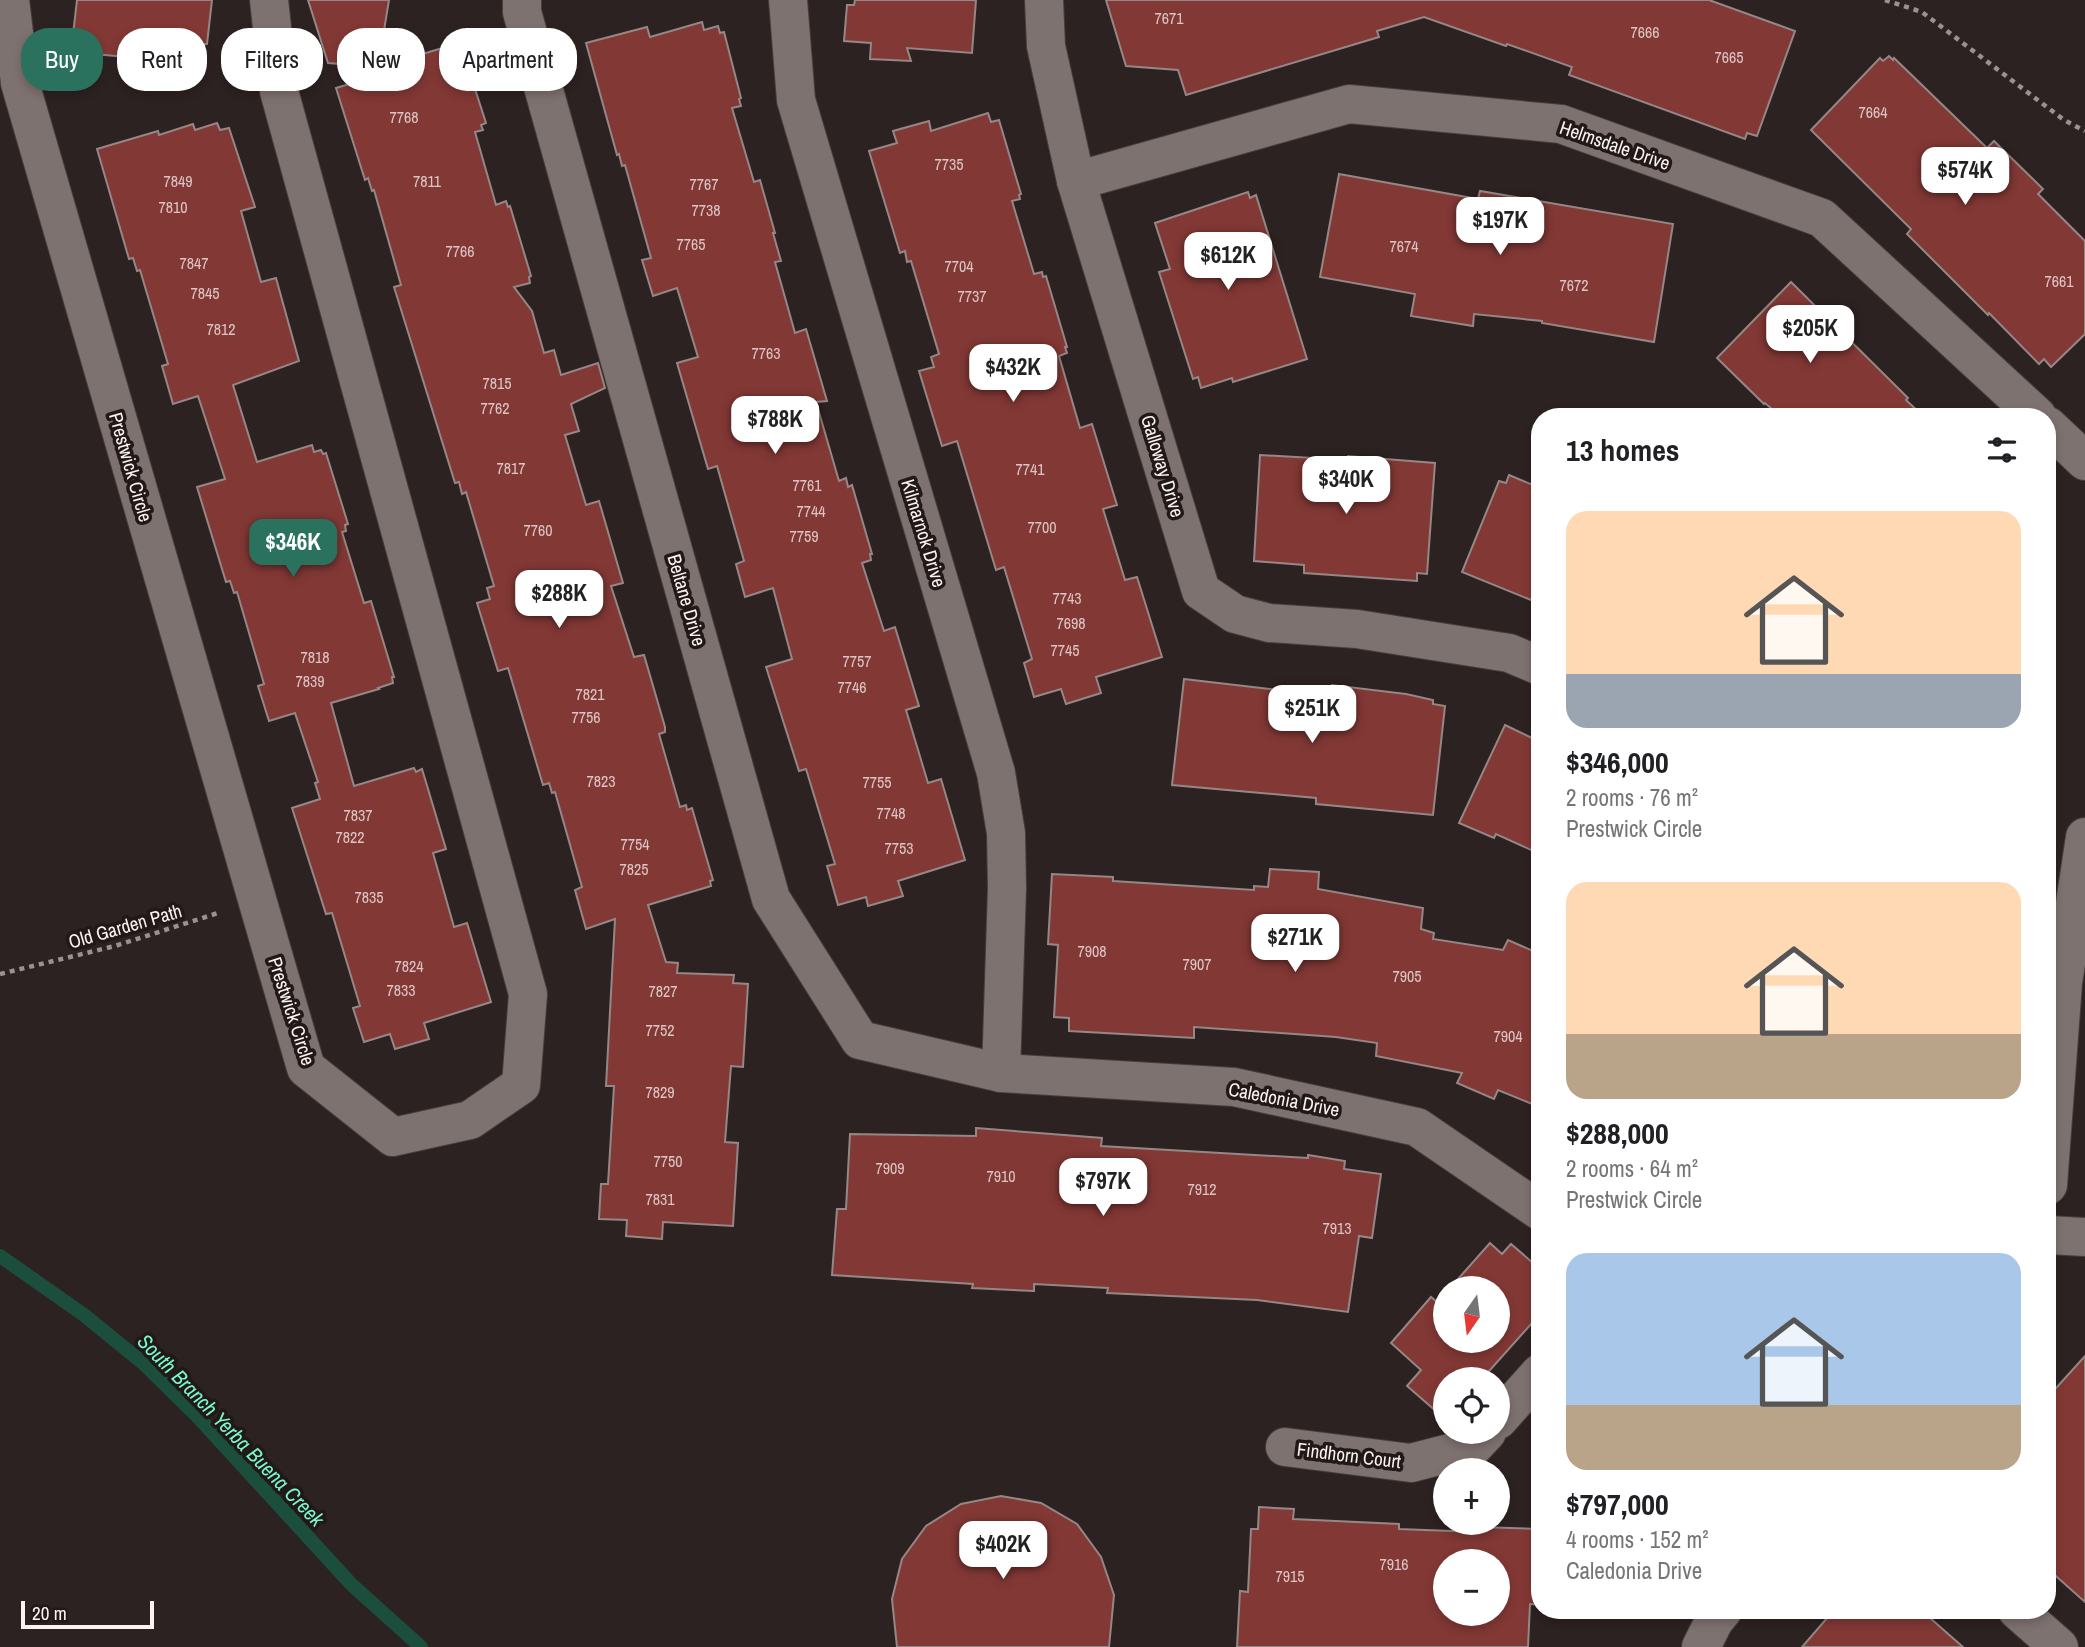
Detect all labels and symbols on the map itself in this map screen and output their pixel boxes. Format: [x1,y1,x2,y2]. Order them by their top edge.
house number: 7671 [1154,7,1184,29]
house number: 7666 [1630,21,1660,43]
house number: 7665 [1714,46,1744,68]
house number: 7664 [1858,101,1888,123]
house number: 7768 [389,106,419,128]
street label: Helmsdale Drive [1556,114,1674,176]
pin: $574K [1916,148,2014,207]
house number: 7735 [934,153,964,175]
house number: 7849 [163,170,193,192]
house number: 7811 [413,170,442,192]
house number: 7767 [689,173,719,195]
house number: 7810 [158,196,188,218]
pin: $197K [1451,198,1549,257]
house number: 7738 [691,199,721,221]
pin: $612K [1179,232,1277,292]
house number: 7765 [676,233,706,255]
house number: 7674 [1389,235,1419,257]
house number: 7766 [445,240,475,262]
house number: 7847 [179,252,209,274]
house number: 7704 [944,255,974,277]
house number: 7661 [2044,270,2074,292]
house number: 7672 [1559,274,1589,296]
house number: 7845 [190,282,220,304]
house number: 7737 [957,285,987,307]
pin: $205K [1761,306,1859,365]
house number: 7812 [206,318,236,340]
house number: 7763 [751,342,781,364]
pin: $432K [964,344,1062,404]
house number: 7815 [482,372,512,394]
pin: $788K [726,396,824,456]
house number: 7762 [480,397,510,419]
street label: Prestwick Circle [103,409,159,525]
street label: Galloway Drive [1135,412,1191,520]
pin: $340K [1297,456,1395,516]
house number: 7817 [496,457,526,479]
house number: 7741 [1015,458,1045,480]
house number: 7761 [792,474,822,496]
street label: Kilmarnok Drive [895,476,953,590]
house number: 7744 [796,500,826,522]
house number: 7700 [1027,516,1057,538]
house number: 7760 [523,519,553,541]
pin: $346K [244,520,342,579]
house number: 7759 [789,525,819,547]
street label: Beltane Drive [661,551,713,649]
pin: $288K [510,570,608,630]
house number: 7743 [1052,587,1082,609]
house number: 7698 [1056,612,1086,634]
house number: 7745 [1050,639,1080,661]
house number: 7818 [300,646,330,668]
house number: 7757 [842,650,872,672]
house number: 7839 [295,670,325,692]
house number: 7746 [837,676,867,698]
house number: 7821 [575,683,605,705]
pin: $251K [1263,686,1361,745]
house number: 7756 [571,706,601,728]
house number: 7823 [586,770,616,792]
house number: 7755 [862,771,892,793]
house number: 7748 [876,802,906,824]
house number: 7837 [343,804,373,826]
house number: 7822 [335,826,365,848]
house number: 7754 [620,833,650,855]
house number: 7753 [884,837,914,859]
house number: 7825 [619,858,649,880]
house number: 7835 [354,886,384,908]
street label: Old Garden Path [65,897,185,955]
pin: $271K [1246,914,1344,974]
house number: 7908 [1077,940,1107,962]
street label: Prestwick Circle [262,953,322,1069]
house number: 7907 [1182,953,1212,975]
house number: 7824 [394,955,424,977]
house number: 7905 [1392,965,1422,987]
house number: 7833 [386,979,416,1001]
house number: 7827 [648,980,678,1002]
house number: 7752 [645,1019,675,1041]
house number: 7904 [1493,1025,1523,1047]
street label: Caledonia Drive [1226,1075,1342,1123]
house number: 7829 [645,1081,675,1103]
house number: 7750 [653,1150,683,1172]
house number: 7909 [875,1157,905,1179]
pin: $797K [1054,1158,1152,1218]
house number: 7910 [986,1165,1016,1187]
house number: 7912 [1187,1178,1217,1200]
house number: 7831 [645,1188,675,1210]
house number: 7913 [1322,1217,1352,1239]
north arrow [1433,1276,1510,1353]
water label: South Branch Yerba Buena Creek [131,1327,332,1534]
street label: Findhorn Court [1295,1436,1403,1474]
pin: $402K [954,1522,1052,1581]
house number: 7916 [1379,1553,1409,1575]
house number: 7915 [1275,1565,1305,1587]
scale bar [21,1598,154,1630]

